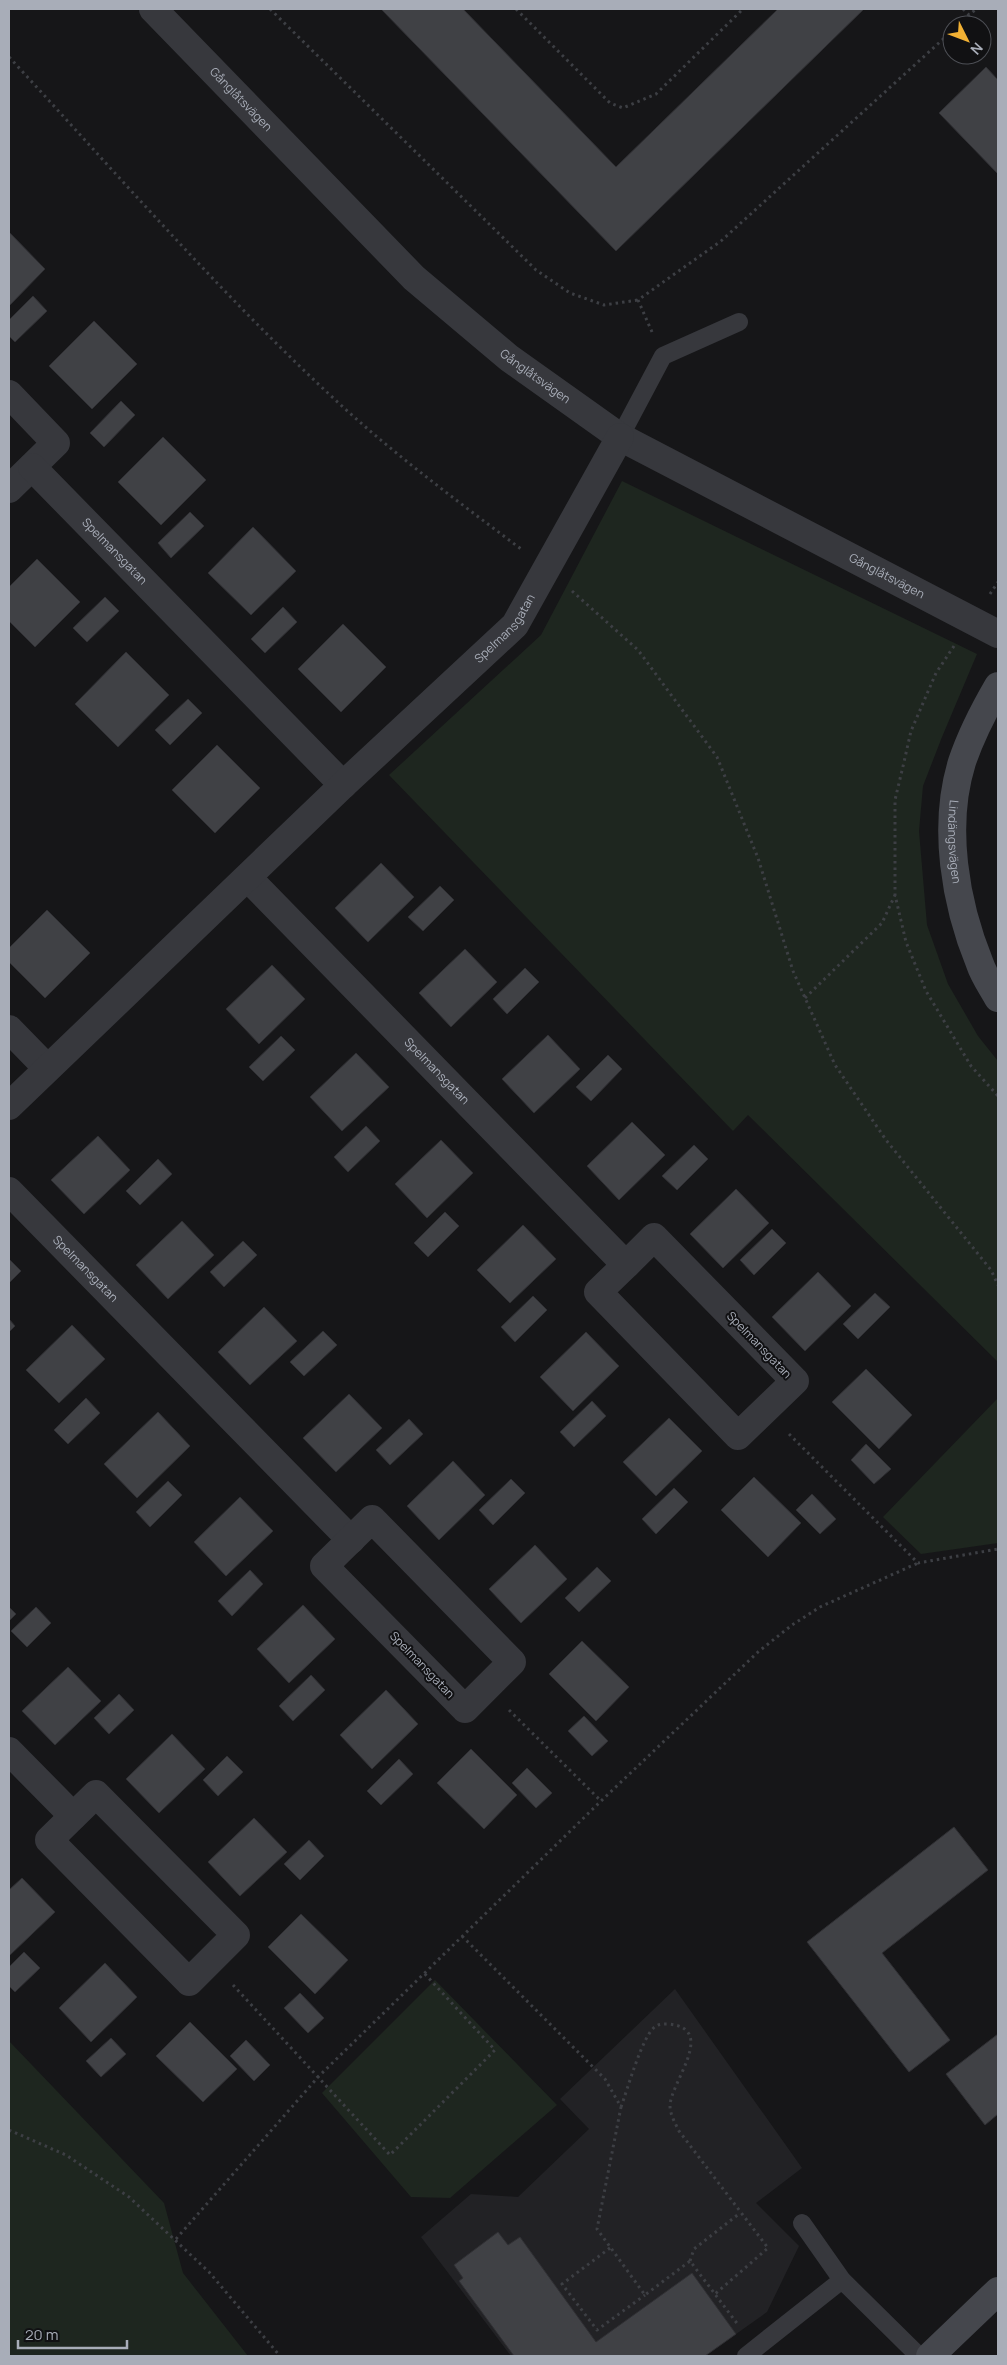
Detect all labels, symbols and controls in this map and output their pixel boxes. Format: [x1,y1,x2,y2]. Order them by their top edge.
north arrow [942,15,992,65]
text: N [967,39,987,59]
street label: Gånglåtsvägen [206,63,276,135]
street label: Gånglåtsvägen [496,345,574,407]
street label: Spelmansgatan [78,514,151,588]
street label: Gånglåtsvägen [846,549,928,602]
street label: Spelmansgatan [470,591,539,667]
street label: Lindängsvägen [944,799,966,885]
street label: Spelmansgatan [401,1034,474,1108]
street label: Spelmansgatan [49,1231,122,1306]
street label: Spelmansgatan [723,1307,796,1382]
street label: Spelmansgatan [386,1627,459,1702]
scale bar [18,2318,126,2350]
text: 20 m [25,2324,58,2345]

